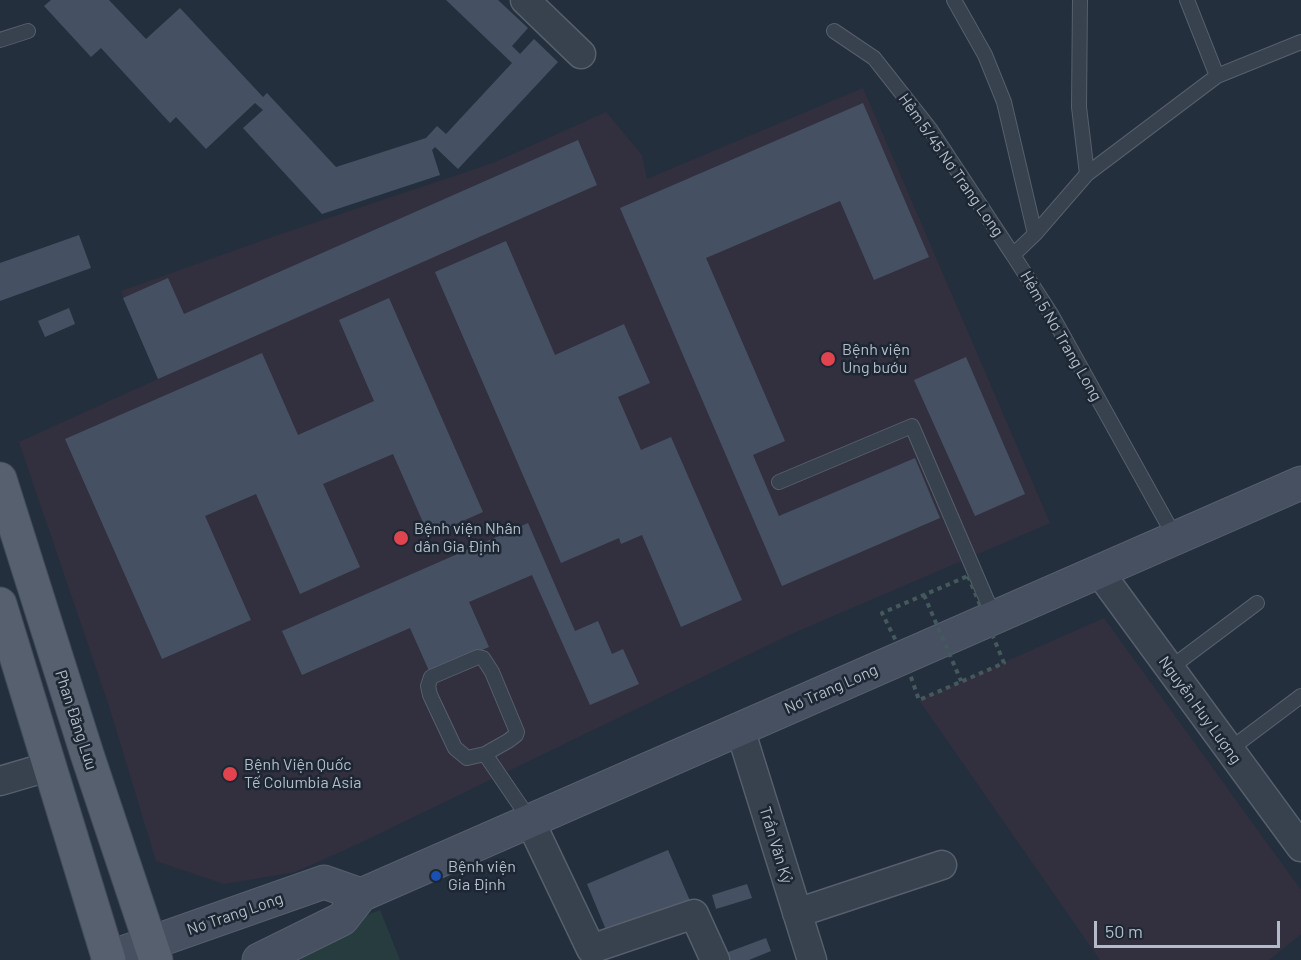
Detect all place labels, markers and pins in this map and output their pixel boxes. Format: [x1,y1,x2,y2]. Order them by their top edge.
place label: Bệnh viện Ung bướu [842,340,910,378]
marker: Bệnh viện Ung bướu [819,350,837,368]
place label: Bệnh viện Nhân dân Gia Định [414,519,521,557]
marker: Bệnh viện Nhân dân Gia Định [392,529,410,547]
place label: Bệnh Viện Quốc Tế Columbia Asia [244,755,361,793]
marker: Bệnh Viện Quốc Tế Columbia Asia [221,765,239,783]
place label: Bệnh viện Gia Định [448,857,516,895]
marker: Bệnh viện Gia Định [429,869,443,883]

